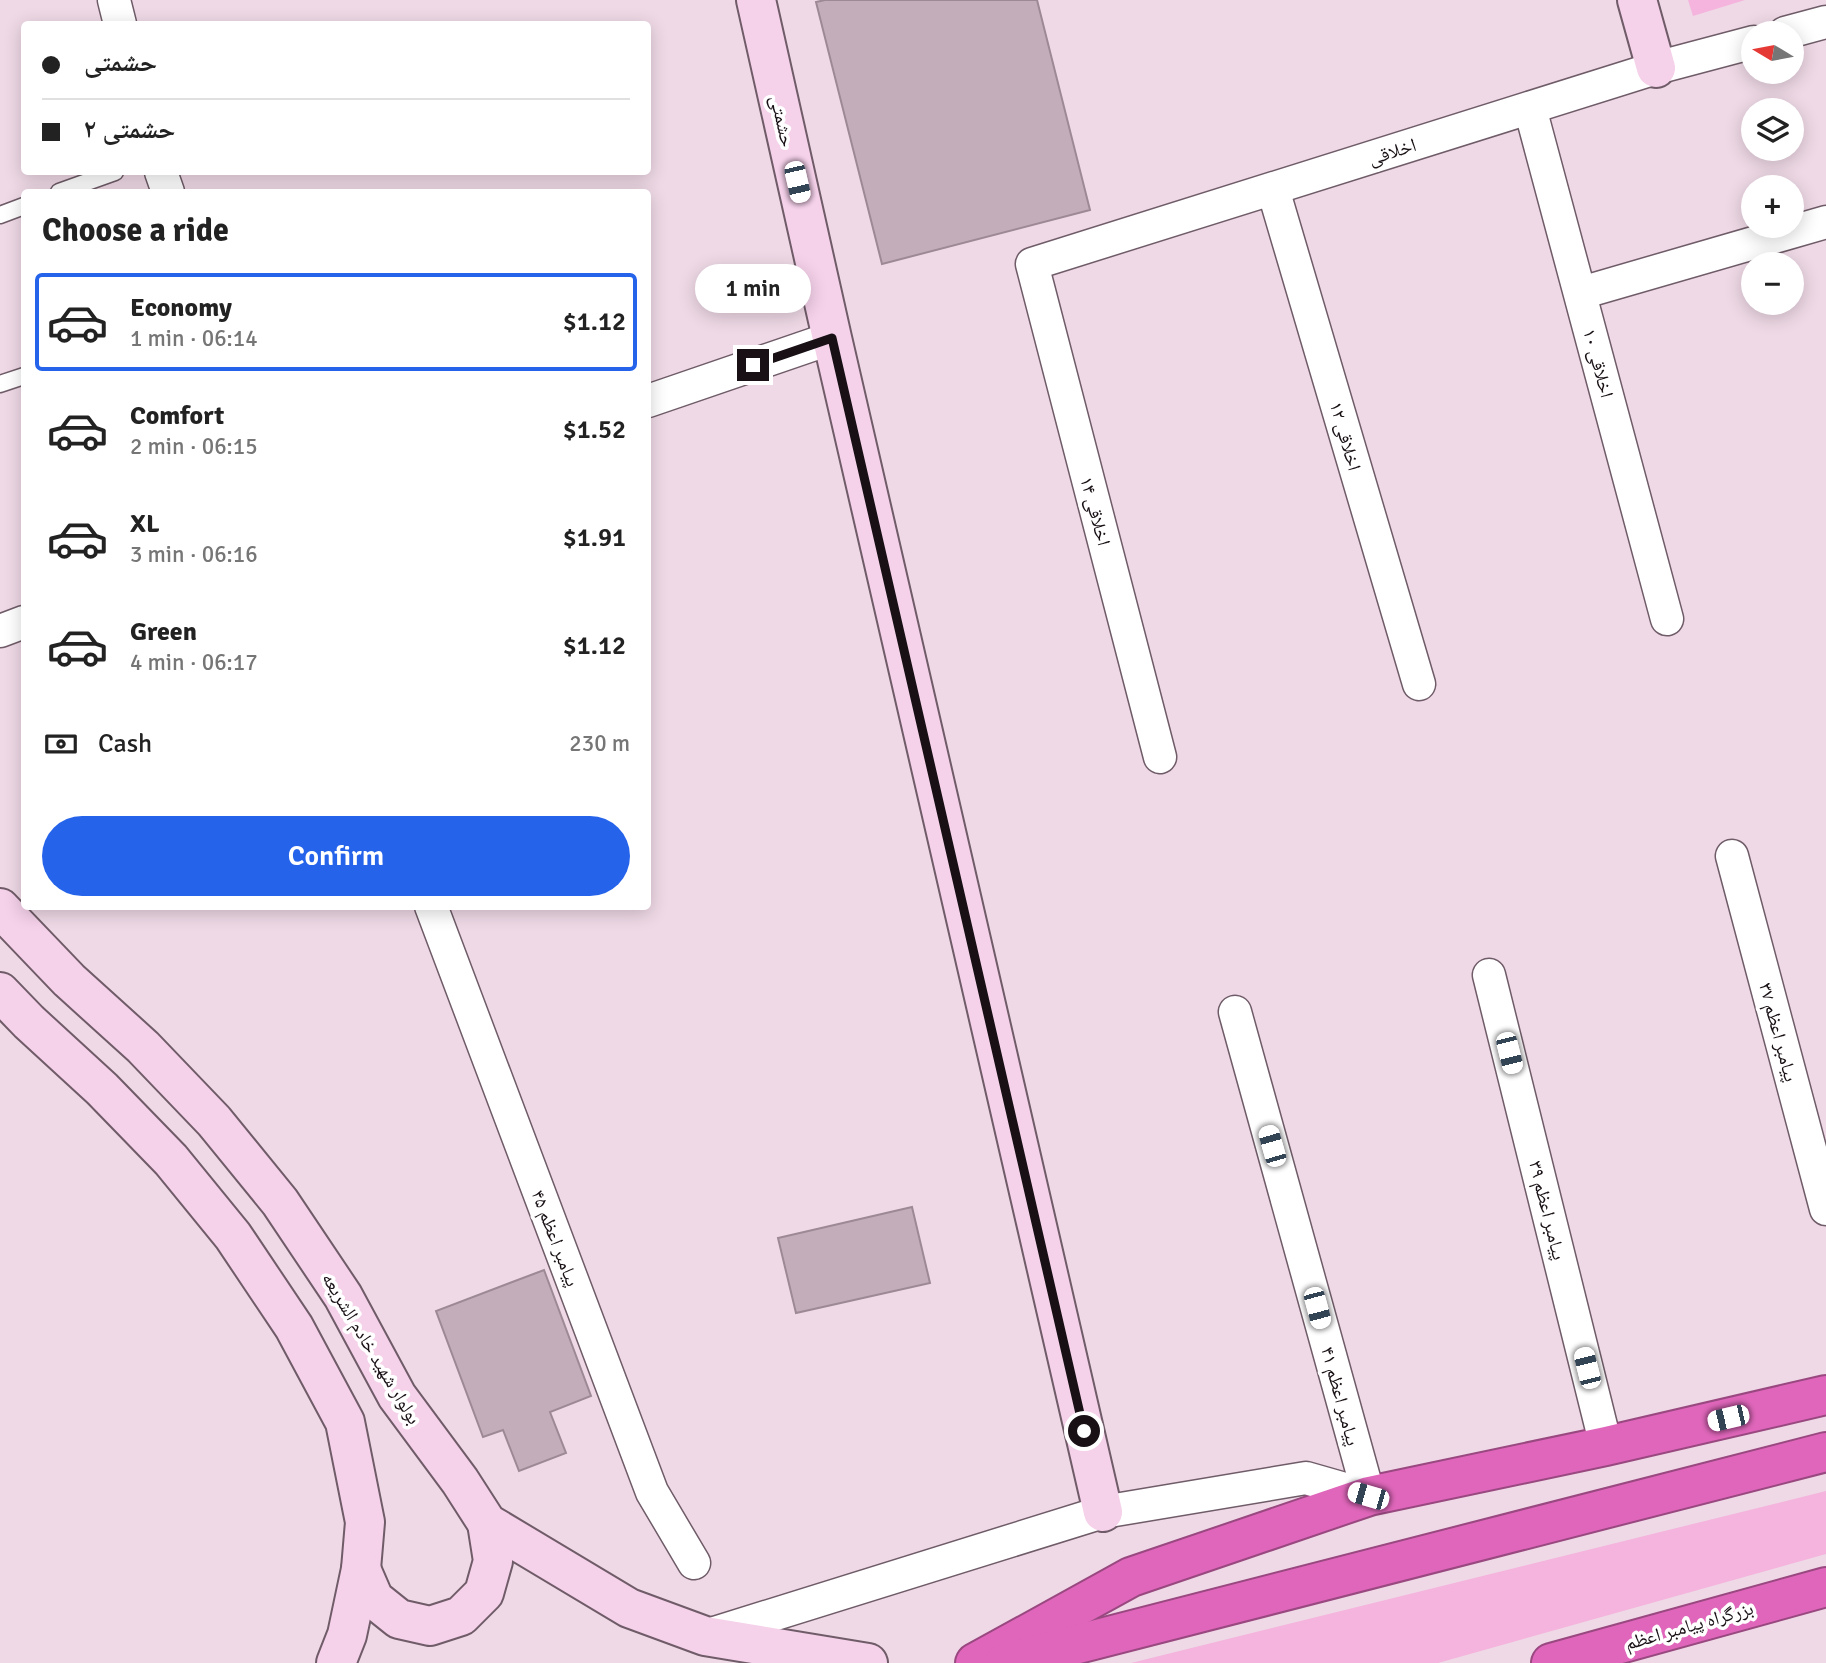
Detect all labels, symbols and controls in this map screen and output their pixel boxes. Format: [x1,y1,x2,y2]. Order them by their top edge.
north arrow [1741,21,1804,84]
map controls [1741,21,1804,315]
text: حشمتی [84,47,157,79]
street label: حشمتی [764,93,800,149]
button: layers [1741,98,1804,161]
text: حشمتی ۲ [84,114,175,146]
street label: اخلاقی [1365,133,1419,171]
car [783,159,812,205]
button: + [1741,175,1804,238]
text: Choose a ride [42,211,229,250]
button: − [1741,252,1804,315]
callout: 1 min [695,264,811,312]
text: 1 min [725,274,781,303]
icon: car [46,291,109,354]
text: Economy [130,292,232,324]
text: $1.12 [563,306,626,338]
text: 1 min · 06:14 [130,324,258,353]
street label: اخلاقی ۱۰ [1577,326,1619,400]
route end [737,349,769,381]
icon: car [46,399,109,462]
street label: اخلاقی ۱۲ [1324,399,1366,473]
text: Comfort [130,400,224,432]
text: $1.52 [563,414,626,446]
text: 2 min · 06:15 [130,432,258,461]
street label: اخلاقی ۱۴ [1074,474,1116,548]
icon: car [46,507,109,570]
text: XL [130,508,160,540]
text: $1.91 [563,522,626,554]
text: 3 min · 06:16 [130,540,258,569]
icon: car [46,615,109,678]
text: Green [130,616,197,648]
text: $1.12 [563,630,626,662]
text: 4 min · 06:17 [130,648,258,677]
icon: cash [42,725,80,763]
text: Cash [98,728,152,760]
text: 230 m [569,729,630,758]
button: Confirm [42,816,630,896]
street label: پیامبر اعظم ۳۷ [1753,980,1803,1084]
car [1494,1030,1525,1076]
car [1257,1123,1288,1169]
street label: پیامبر اعظم ۳۹ [1523,1158,1571,1262]
street label: پیامبر اعظم ۴۵ [526,1187,584,1290]
street label: بولوار شهید خادم الشریعه [315,1268,426,1429]
car [1302,1285,1333,1331]
street label: پیامبر اعظم ۴۱ [1315,1344,1365,1448]
car [1572,1345,1603,1391]
car [1706,1403,1751,1433]
route start [1068,1415,1100,1447]
car [1345,1480,1392,1512]
street label: بزرگراه پیامبر اعظم [1622,1596,1756,1656]

